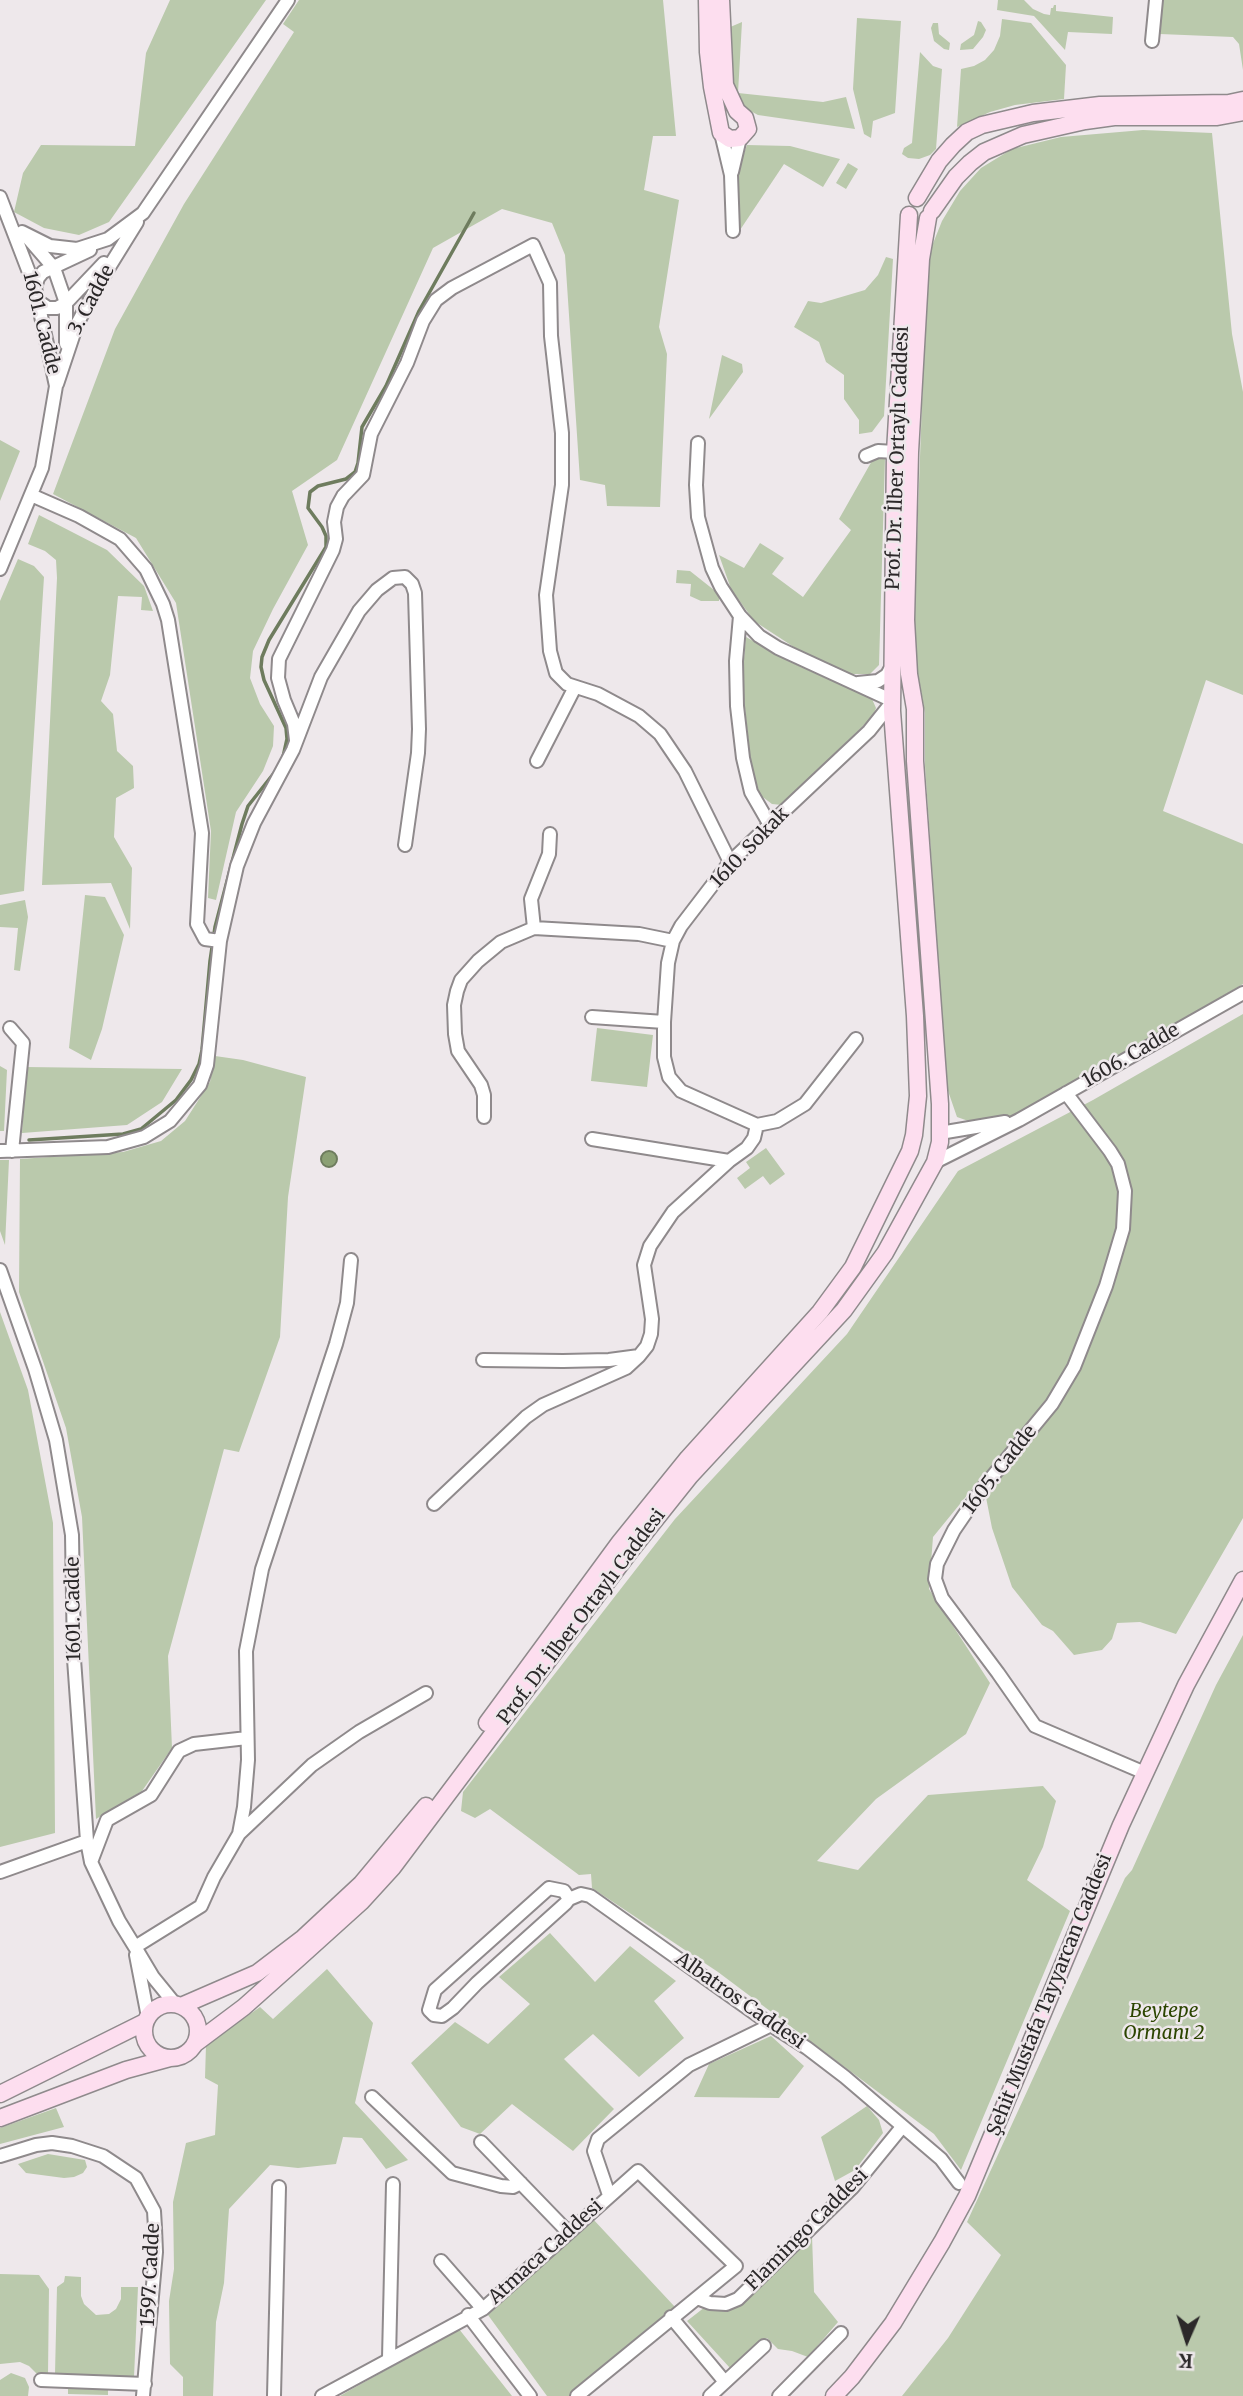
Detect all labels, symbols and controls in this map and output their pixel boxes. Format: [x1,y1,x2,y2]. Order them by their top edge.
street label: 3. Cadde [64,261,120,339]
street label: 1601. Cadde [17,270,65,376]
street label: Prof. Dr. İlber Ortaylı Caddesi [882,326,914,590]
street label: 1610. Sokak [706,803,794,893]
street label: 1606. Cadde [1079,1019,1183,1093]
street label: 1605. Cadde [958,1421,1042,1519]
street label: Prof. Dr. İlber Ortaylı Caddesi [493,1505,671,1729]
street label: 1601. Cadde [62,1557,86,1661]
street label: Şehit Mustafa Tayyarcan Caddesi [983,1851,1117,2139]
street label: Albatros Caddesi [671,1948,809,2054]
park label: Beytepe Ormanı 2 [1123,2001,1205,2045]
street label: Flamingo Caddesi [741,2164,873,2296]
street label: Atmaca Caddesi [484,2195,608,2309]
street label: 1597. Cadde [137,2223,165,2327]
north arrow [1152,2305,1222,2375]
text: K [1178,2349,1194,2373]

